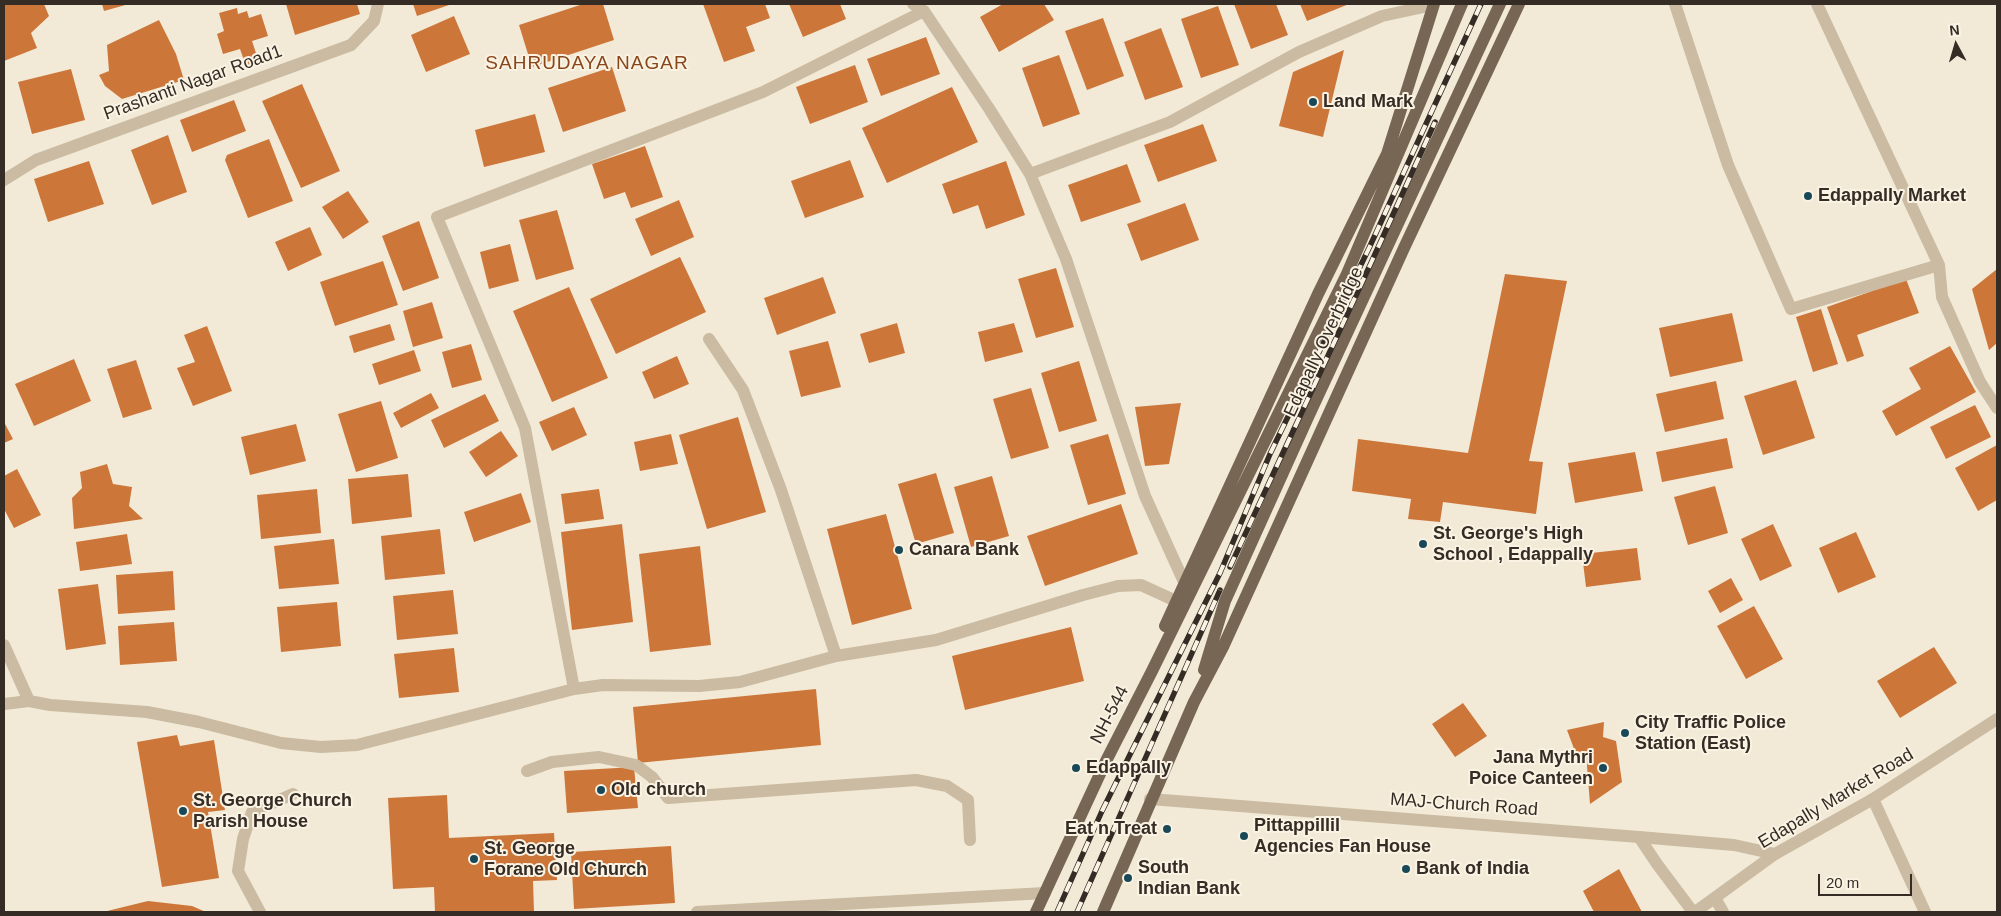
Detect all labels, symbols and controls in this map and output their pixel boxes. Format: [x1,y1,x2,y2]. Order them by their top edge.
north arrow [1931,20,1981,70]
text: N [1949,22,1960,39]
street label: Prashanti Nagar Road1 [101,41,285,125]
district label: SAHRUDAYA NAGAR [483,53,691,75]
place label: Land Mark [1323,91,1413,113]
marker: Land Mark [1307,96,1319,108]
place label: Edappally Market [1818,185,1966,207]
marker: Edappally Market [1802,190,1814,202]
street label: Edapally Overbridge [1280,264,1368,420]
place label: St. George's High School , Edappally [1433,523,1593,566]
marker: St. George's High School , Edappally [1417,538,1429,550]
place label: Canara Bank [909,539,1019,561]
marker: Canara Bank [893,544,905,556]
street label: NH-544 [1086,682,1134,748]
place label: City Traffic Police Station (East) [1635,712,1786,754]
marker: City Traffic Police Station (East) [1619,727,1631,739]
street label: Edapally Market Road [1755,744,1917,854]
place label: Jana Mythri Poice Canteen [1469,747,1593,790]
place label: Edappally [1086,757,1171,779]
marker: Edappally [1070,762,1082,774]
marker: Jana Mythri Poice Canteen [1597,762,1609,774]
place label: Old church [611,779,706,801]
marker: Old church [595,784,607,796]
street label: MAJ-Church Road [1389,789,1539,821]
place label: St. George Church Parish House [193,790,352,832]
marker: St. George Church Parish House [177,805,189,817]
place label: Pittappillil Agencies Fan House [1254,815,1431,858]
place label: Eat n Treat [1065,818,1157,840]
marker: Eat n Treat [1161,823,1173,835]
marker: Pittappillil Agencies Fan House [1238,830,1250,842]
place label: St. George Forane Old Church [484,838,647,881]
marker: St. George Forane Old Church [468,853,480,865]
place label: South Indian Bank [1138,857,1240,900]
place label: Bank of India [1416,858,1529,880]
marker: Bank of India [1400,863,1412,875]
scale bar [1821,864,1915,896]
marker: South Indian Bank [1122,872,1134,884]
text: 20 m [1826,874,1859,891]

